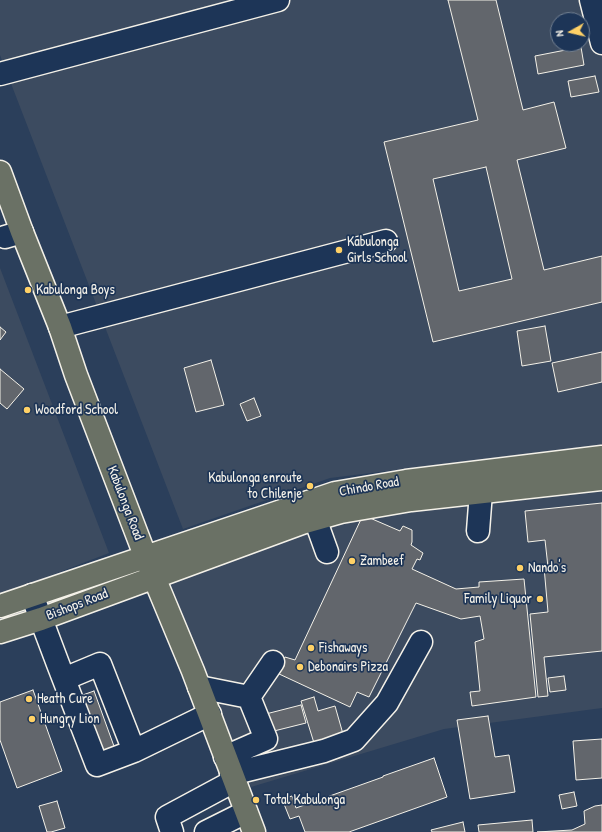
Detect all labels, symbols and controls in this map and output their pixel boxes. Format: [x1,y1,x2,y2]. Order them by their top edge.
north arrow [550,12,590,52]
text: N [552,30,566,37]
place label: Kabulonga Girls School [347,234,407,266]
marker: Kabulonga Girls School [334,245,344,255]
place label: Kabulonga Boys [36,282,115,298]
marker: Kabulonga Boys [23,285,33,295]
place label: Woodford School [35,402,118,418]
marker: Woodford School [22,405,32,415]
street label: Kabulonga Road [103,464,147,542]
place label: Kabulonga enroute to Chilenje [208,470,302,502]
street label: Chindo Road [338,473,400,501]
marker: Kabulonga enroute to Chilenje [305,481,315,491]
place label: Zambeef [360,553,404,569]
marker: Zambeef [347,556,357,566]
place label: Nando's [528,560,566,576]
marker: Nando's [515,563,525,573]
street label: Bishops Road [44,586,110,624]
place label: Family Liquor [464,591,532,607]
marker: Family Liquor [535,594,545,604]
place label: Fishaways [319,640,367,656]
marker: Fishaways [306,643,316,653]
place label: Debonairs Pizza [308,659,388,675]
marker: Debonairs Pizza [295,662,305,672]
place label: Heath Cure [37,691,93,707]
marker: Heath Cure [24,694,34,704]
place label: Hungry Lion [40,711,100,727]
marker: Hungry Lion [27,714,37,724]
place label: Total Kabulonga [264,792,345,808]
marker: Total Kabulonga [251,795,261,805]

